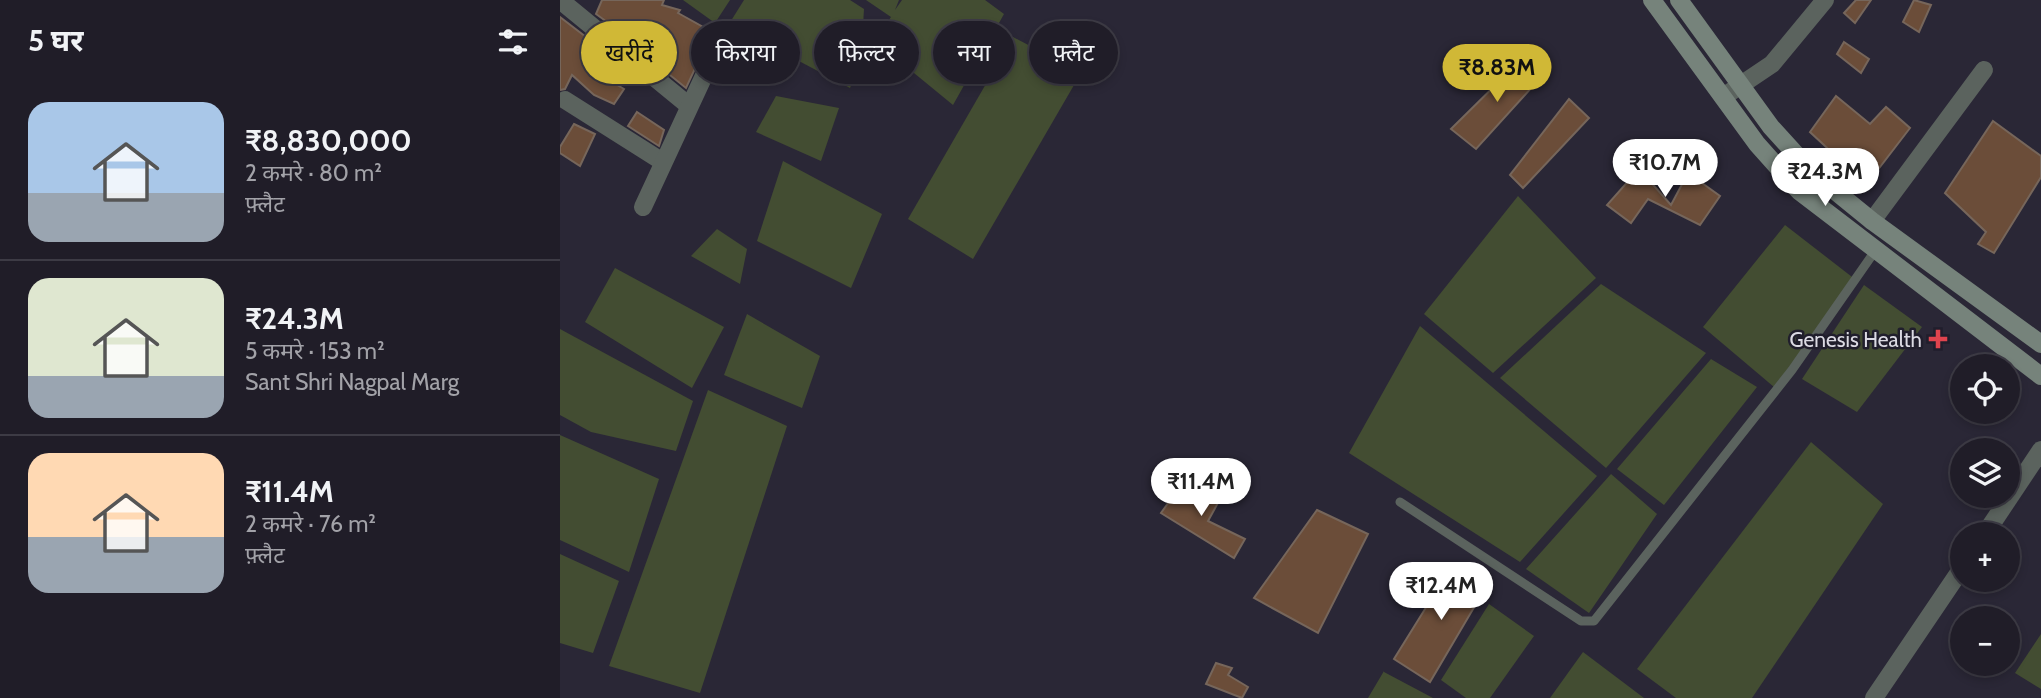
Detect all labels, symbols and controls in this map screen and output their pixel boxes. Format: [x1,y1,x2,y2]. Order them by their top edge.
chip: खरीदें [581,21,677,84]
chip: किराया [691,21,800,84]
chip: फ़िल्टर [814,21,919,84]
chip: नया [933,21,1015,84]
chip: फ़्लैट [1029,21,1118,84]
text: 5 घर [28,22,84,59]
icon: filters [494,23,532,61]
pin: ₹8.83M [1440,44,1554,104]
text: ₹8.83M [1459,53,1535,81]
text: ₹8,830,000 [245,122,412,159]
icon: home [84,130,168,214]
pin: ₹10.7M [1608,140,1722,199]
text: ₹10.7M [1629,148,1701,176]
pin: ₹24.3M [1768,148,1882,208]
text: ₹24.3M [1787,157,1863,185]
text: 2 कमरे · 80 m² [245,159,382,187]
text: फ़्लैट [245,190,285,218]
text: ₹24.3M [245,300,344,337]
icon: home [84,306,168,390]
place label: Genesis Health [1790,327,1922,352]
marker: Genesis Health [1928,329,1948,349]
text: 5 कमरे · 153 m² [245,337,385,365]
map controls [1950,354,2020,676]
button: locate [1950,354,2020,424]
text: Sant Shri Nagpal Marg [245,368,459,396]
button: layers [1950,438,2020,508]
pin: ₹11.4M [1144,458,1258,518]
text: ₹11.4M [1167,467,1235,495]
text: ₹11.4M [245,473,334,510]
icon: home [84,481,168,565]
text: 2 कमरे · 76 m² [245,510,376,538]
button: + [1950,522,2020,592]
text: फ़्लैट [245,541,285,569]
pin: ₹12.4M [1384,562,1498,622]
text: ₹12.4M [1405,571,1477,599]
button: − [1950,606,2020,676]

